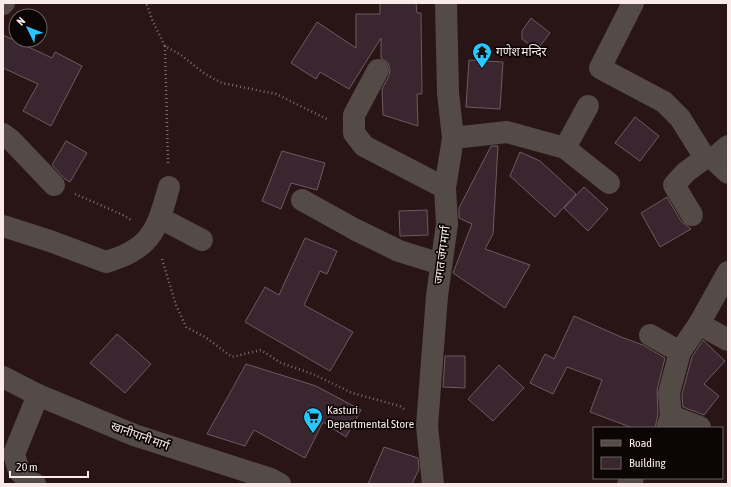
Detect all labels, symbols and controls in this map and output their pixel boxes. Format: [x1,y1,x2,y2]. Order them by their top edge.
north arrow [8,8,48,48]
text: N [14,15,27,28]
temple icon: गणेश मन्दिर [471,41,493,69]
place label: गणेश मन्दिर [496,44,548,59]
street label: जगत जंग मार्ग [431,224,453,285]
place label: Kasturi Departmental Store [327,403,414,431]
supermarket icon: Kasturi Departmental Store [302,406,324,434]
street label: खानीपानी मार्ग [109,418,172,453]
legend [593,427,723,479]
text: Road [629,436,652,450]
scale bar [10,453,88,479]
text: Building [629,456,667,470]
text: 20 m [16,460,38,474]

